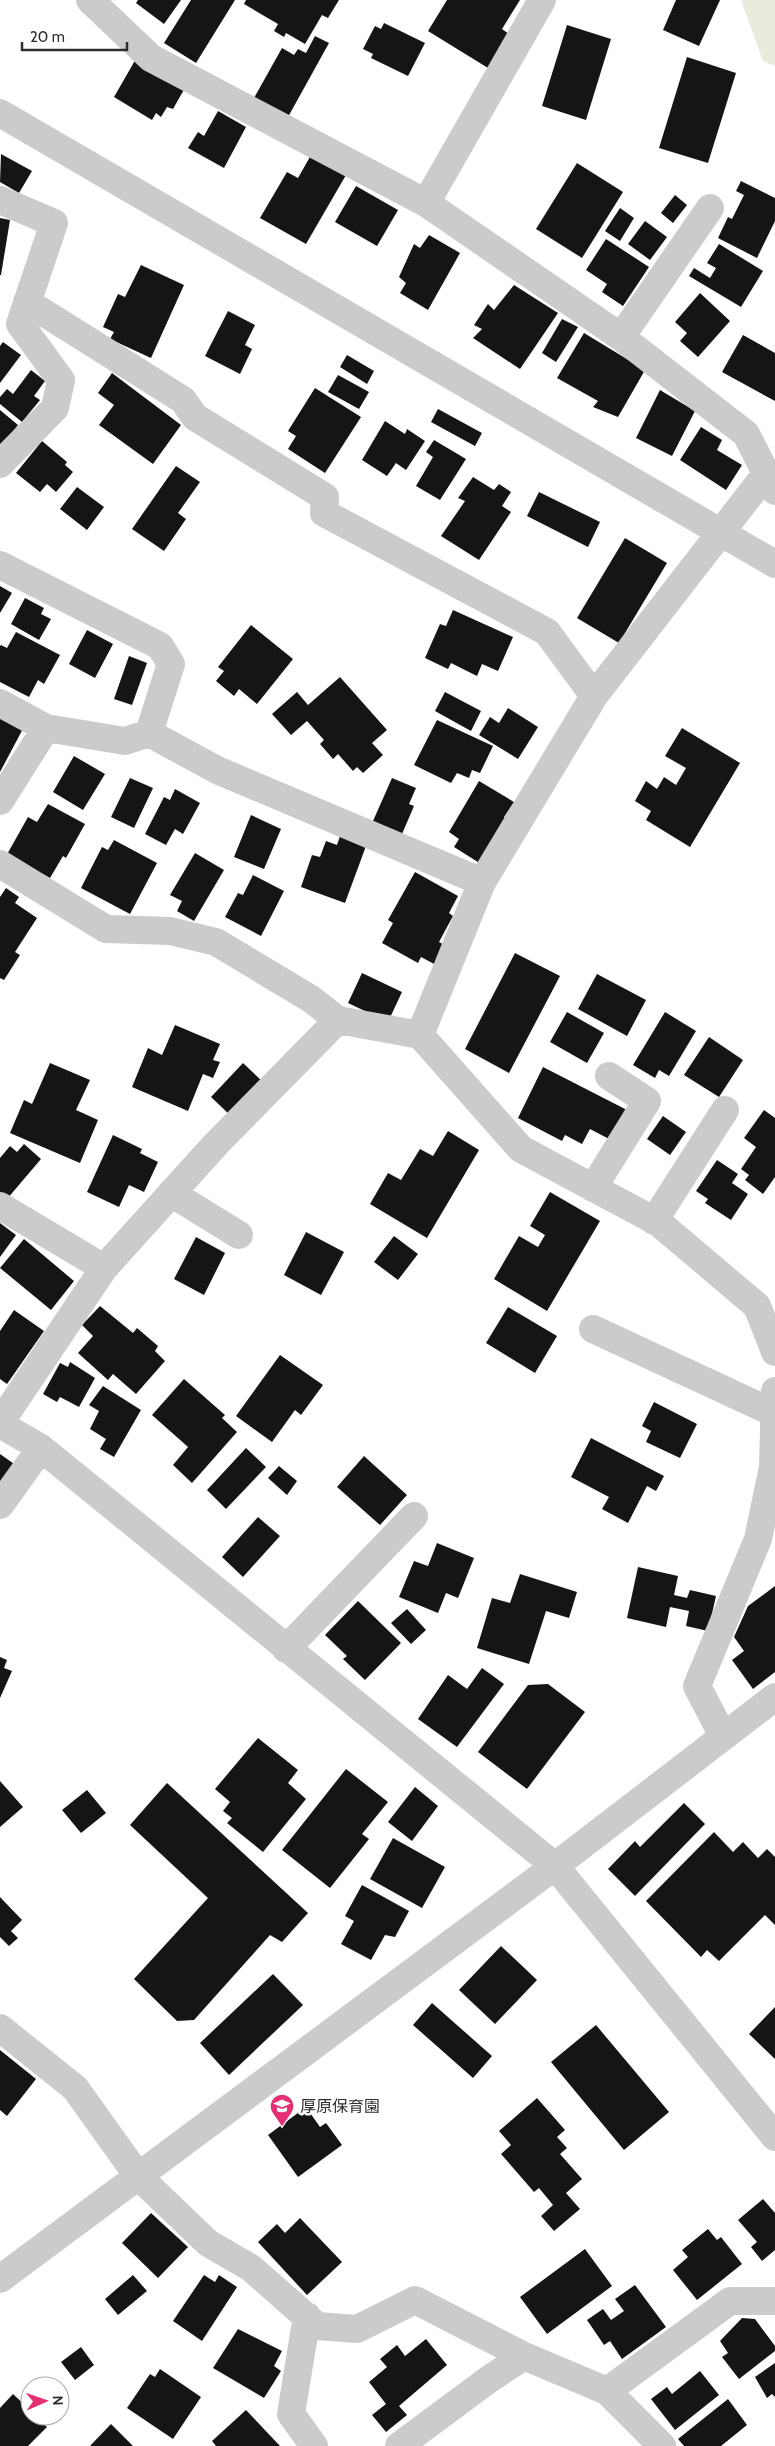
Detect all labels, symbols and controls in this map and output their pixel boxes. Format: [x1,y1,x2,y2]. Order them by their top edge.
scale bar [22,20,128,52]
text: 20 m [30,28,65,46]
school or university icon: 厚原保育園 [269,2093,295,2127]
place label: 厚原保育園 [300,2097,380,2116]
north arrow [20,2376,70,2426]
text: N [49,2395,67,2406]

